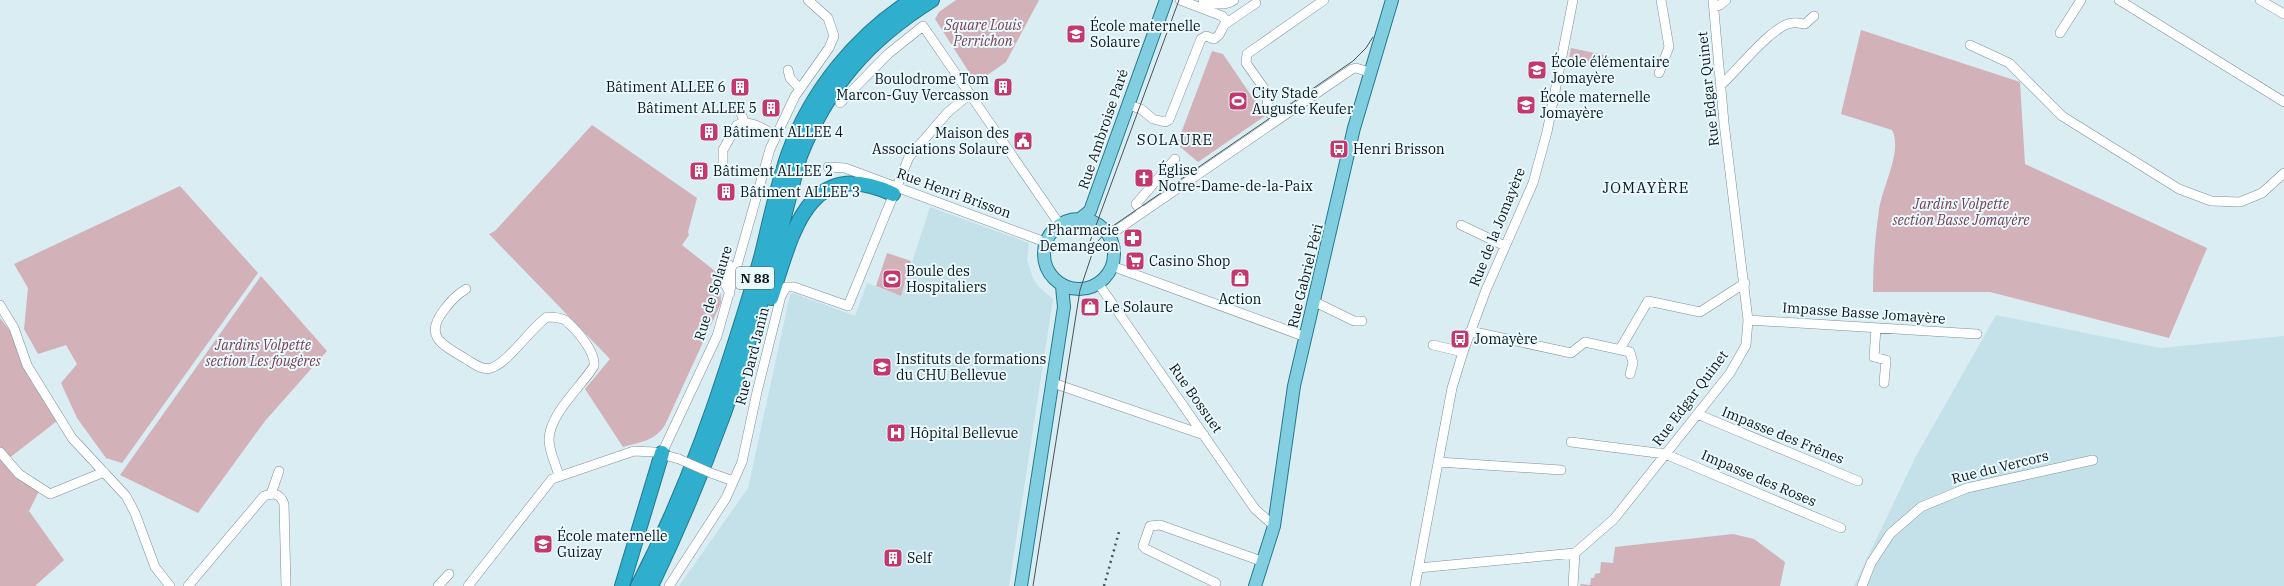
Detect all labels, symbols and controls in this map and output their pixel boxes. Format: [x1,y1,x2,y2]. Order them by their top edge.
park label: Square Louis Perrichon [943,16,1023,50]
place label: École maternelle Solaure [1090,16,1201,51]
school or university icon: École maternelle Solaure [1065,23,1087,45]
street label: Rue Edgar Quinet [1693,31,1723,147]
place label: École élémentaire Jomayère [1551,52,1669,87]
school or university icon: École élémentaire Jomayère [1526,59,1548,81]
street label: Rue Ambroise Paré [1074,66,1132,192]
place label: Boulodrome Tom Marcon-Guy Vercasson [836,70,989,104]
building icon: Bâtiment ALLEE 6 [729,76,751,98]
building icon: Boulodrome Tom Marcon-Guy Vercasson [992,76,1014,98]
place label: Bâtiment ALLEE 6 [606,78,726,96]
place label: City Stade Auguste Keufer [1252,84,1354,118]
place label: École maternelle Jomayère [1540,87,1651,122]
sports icon: City Stade Auguste Keufer [1227,90,1249,112]
school or university icon: École maternelle Jomayère [1515,94,1537,116]
building icon: Bâtiment ALLEE 5 [760,97,782,119]
place label: Bâtiment ALLEE 5 [637,99,757,117]
building icon: Bâtiment ALLEE 4 [698,121,720,143]
place label: Bâtiment ALLEE 4 [723,123,843,141]
place label: Maison des Associations Solaure [872,124,1009,158]
public building icon: Maison des Associations Solaure [1012,130,1034,152]
district label: SOLAURE [1137,130,1213,149]
bus stop icon: Henri Brisson [1328,138,1350,160]
place label: Henri Brisson [1353,140,1445,158]
building icon: Bâtiment ALLEE 2 [688,160,710,182]
place label: Église Notre-Dame-de-la-Paix [1158,160,1313,195]
place label: Bâtiment ALLEE 2 [713,162,833,180]
street label: Rue Henri Brisson [894,164,1014,222]
street label: Rue de la Jomayère [1465,165,1529,289]
church icon: Église Notre-Dame-de-la-Paix [1133,167,1155,189]
district label: JOMAYÈRE [1603,178,1689,197]
building icon: Bâtiment ALLEE 3 [715,181,737,203]
place label: Bâtiment ALLEE 3 [740,183,860,201]
park label: Jardins Volpette section Basse Jomayère [1892,195,2030,229]
place label: Pharmacie Demangeon [1040,221,1119,255]
street label: Rue Gabriel Péri [1283,222,1327,330]
pharmacy icon: Pharmacie Demangeon [1122,227,1144,249]
street label: Rue de Solaure [690,243,736,343]
supermarket icon: Casino Shop [1124,250,1146,272]
place label: Casino Shop [1149,252,1230,270]
place label: Boule des Hospitaliers [906,262,987,296]
road number: N 88 [736,267,774,289]
shop icon: Action [1229,267,1251,289]
sports icon: Boule des Hospitaliers [881,268,903,290]
place label: Action [1219,290,1262,308]
shop icon: Le Solaure [1079,296,1101,318]
place label: Le Solaure [1104,298,1173,316]
street label: Impasse Basse Jomayère [1782,298,1946,328]
street label: Rue Dard Janin [731,305,773,407]
bus stop icon: Jomayère [1449,328,1471,350]
place label: Jomayère [1474,330,1538,348]
park label: Jardins Volpette section Les fougères [205,336,322,370]
street label: Rue Edgar Quinet [1648,347,1732,449]
place label: Instituts de formations du CHU Bellevue [896,350,1047,384]
school or university icon: Instituts de formations du CHU Bellevue [871,356,893,378]
street label: Rue Bossuet [1165,360,1227,436]
street label: Impasse des Frênes [1719,402,1847,468]
hospital icon: Hôpital Bellevue [885,422,907,444]
place label: Hôpital Bellevue [910,424,1018,442]
street label: Impasse des Roses [1699,446,1819,510]
street label: Rue du Vercors [1950,446,2051,488]
place label: École maternelle Guizay [557,526,668,561]
school or university icon: École maternelle Guizay [532,533,554,555]
building icon: Self [882,547,904,569]
place label: Self [907,549,933,567]

